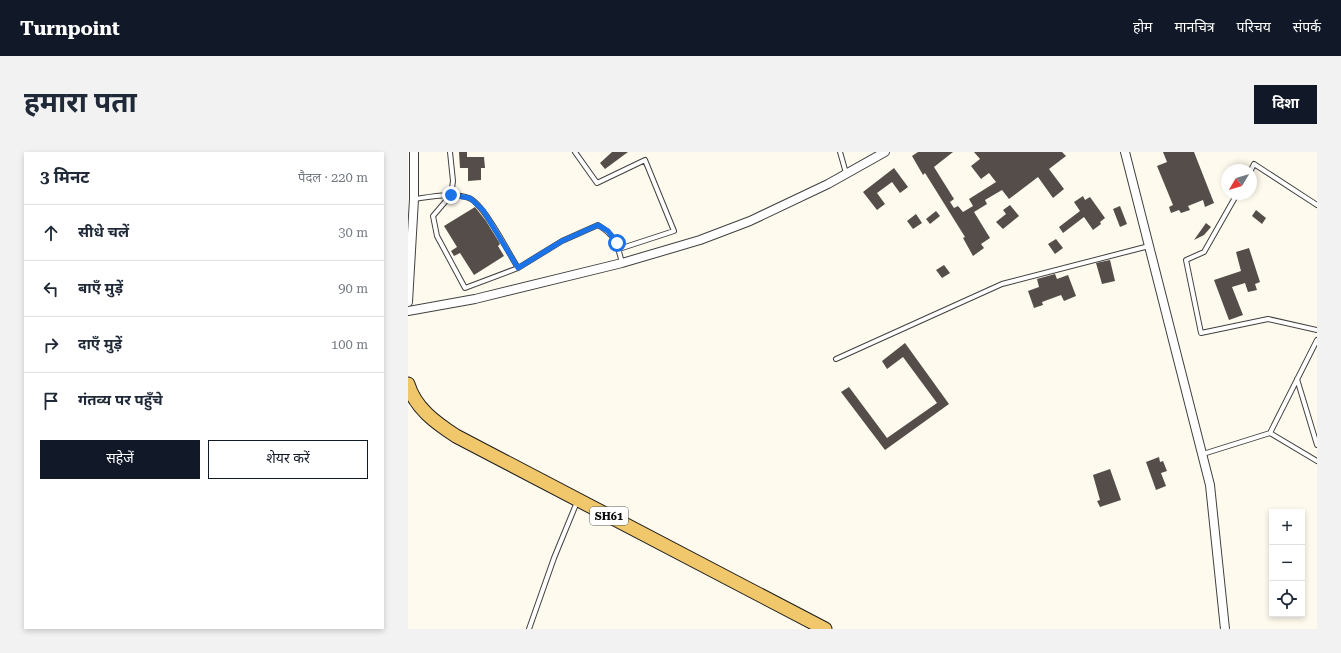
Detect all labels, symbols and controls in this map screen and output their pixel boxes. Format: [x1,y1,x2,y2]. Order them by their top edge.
text: Turnpoint [20,17,120,40]
text: होम [1133,19,1152,35]
text: मानचित्र [1174,19,1215,35]
text: परिचय [1237,19,1271,35]
text: संपर्क [1293,19,1321,35]
button: दिशा [1254,85,1317,124]
text: हमारा पता [24,86,137,119]
north arrow [1221,164,1257,200]
text: 3 मिनट [40,167,90,187]
text: पैदल · 220 m [298,170,368,185]
route end [442,186,460,204]
icon: ahead [40,222,62,244]
text: सीधे चलें [78,223,129,241]
text: 30 m [338,225,368,240]
route start [608,234,626,252]
icon: left [40,278,62,300]
text: बाएँ मुड़ें [78,279,123,297]
text: 90 m [338,281,368,296]
icon: right [40,334,62,356]
text: दाएँ मुड़ें [78,335,122,353]
text: 100 m [331,337,368,352]
icon: arrive [40,390,62,412]
text: गंतव्य पर पहुँचे [78,391,163,409]
button: सहेजें [40,440,200,479]
button: शेयर करें [208,440,368,479]
road number: SH61 [590,507,628,525]
map controls [1269,509,1305,617]
button: + [1269,509,1305,545]
button: − [1269,545,1305,581]
button: locate [1269,581,1305,617]

